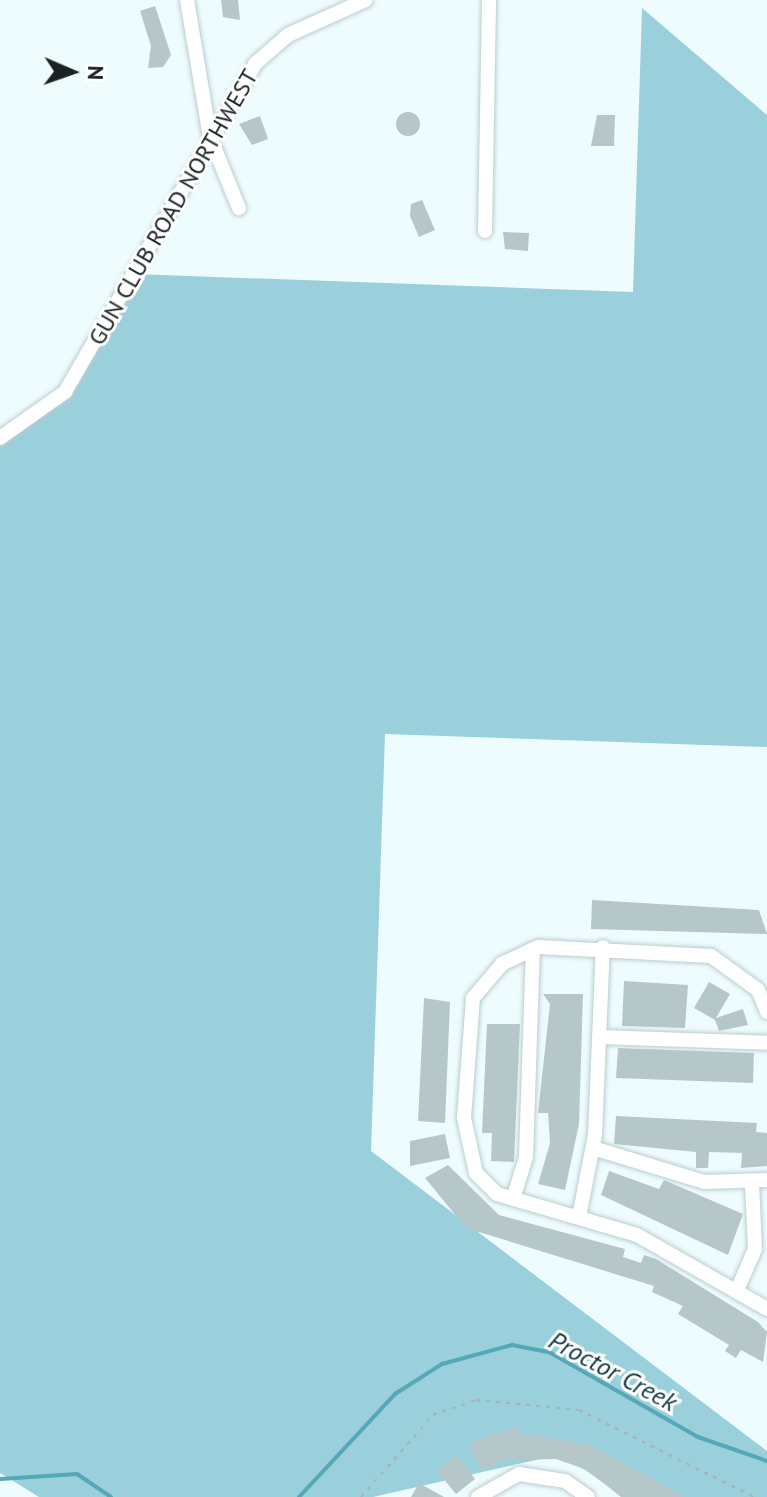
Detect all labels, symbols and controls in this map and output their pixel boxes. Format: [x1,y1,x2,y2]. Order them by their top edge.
north arrow [32,32,112,112]
street label: GUN CLUB ROAD NORTHWEST [82,64,264,350]
water label: Proctor Creek [544,1324,682,1418]

